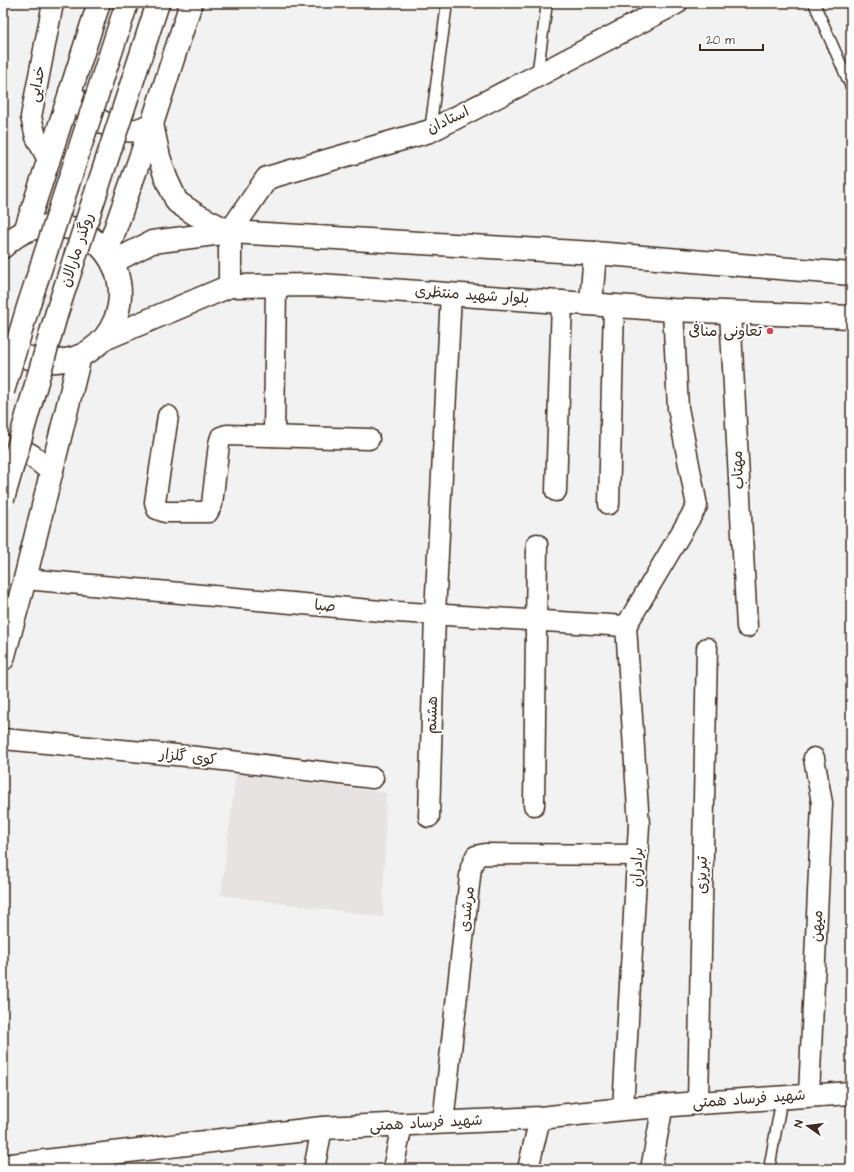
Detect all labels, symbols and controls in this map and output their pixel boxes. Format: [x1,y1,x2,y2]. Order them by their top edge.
scale bar [700,26,763,52]
text: 20 m [706,32,735,49]
street label: خدایی [23,64,51,104]
street label: استادان [423,101,473,139]
street label: روگذر مارالان [55,210,99,290]
street label: بلوار شهید منتظری [414,281,530,309]
place label: تعاونی منافی [689,321,763,342]
marker: تعاونی منافی [765,326,775,336]
street label: مهتاب [726,450,750,490]
street label: صبا [313,595,337,617]
street label: هشتم [421,696,444,734]
street label: کوی گلزار [157,743,218,770]
street label: برادران [625,847,649,887]
street label: تبریزی [691,855,713,894]
street label: مرشدی [454,885,480,933]
street label: میهن [806,909,828,943]
street label: شهید فرساد همتی [692,1085,806,1113]
north arrow [788,1106,828,1146]
street label: شهید فرساد همتی [369,1110,483,1136]
text: N [791,1118,807,1129]

